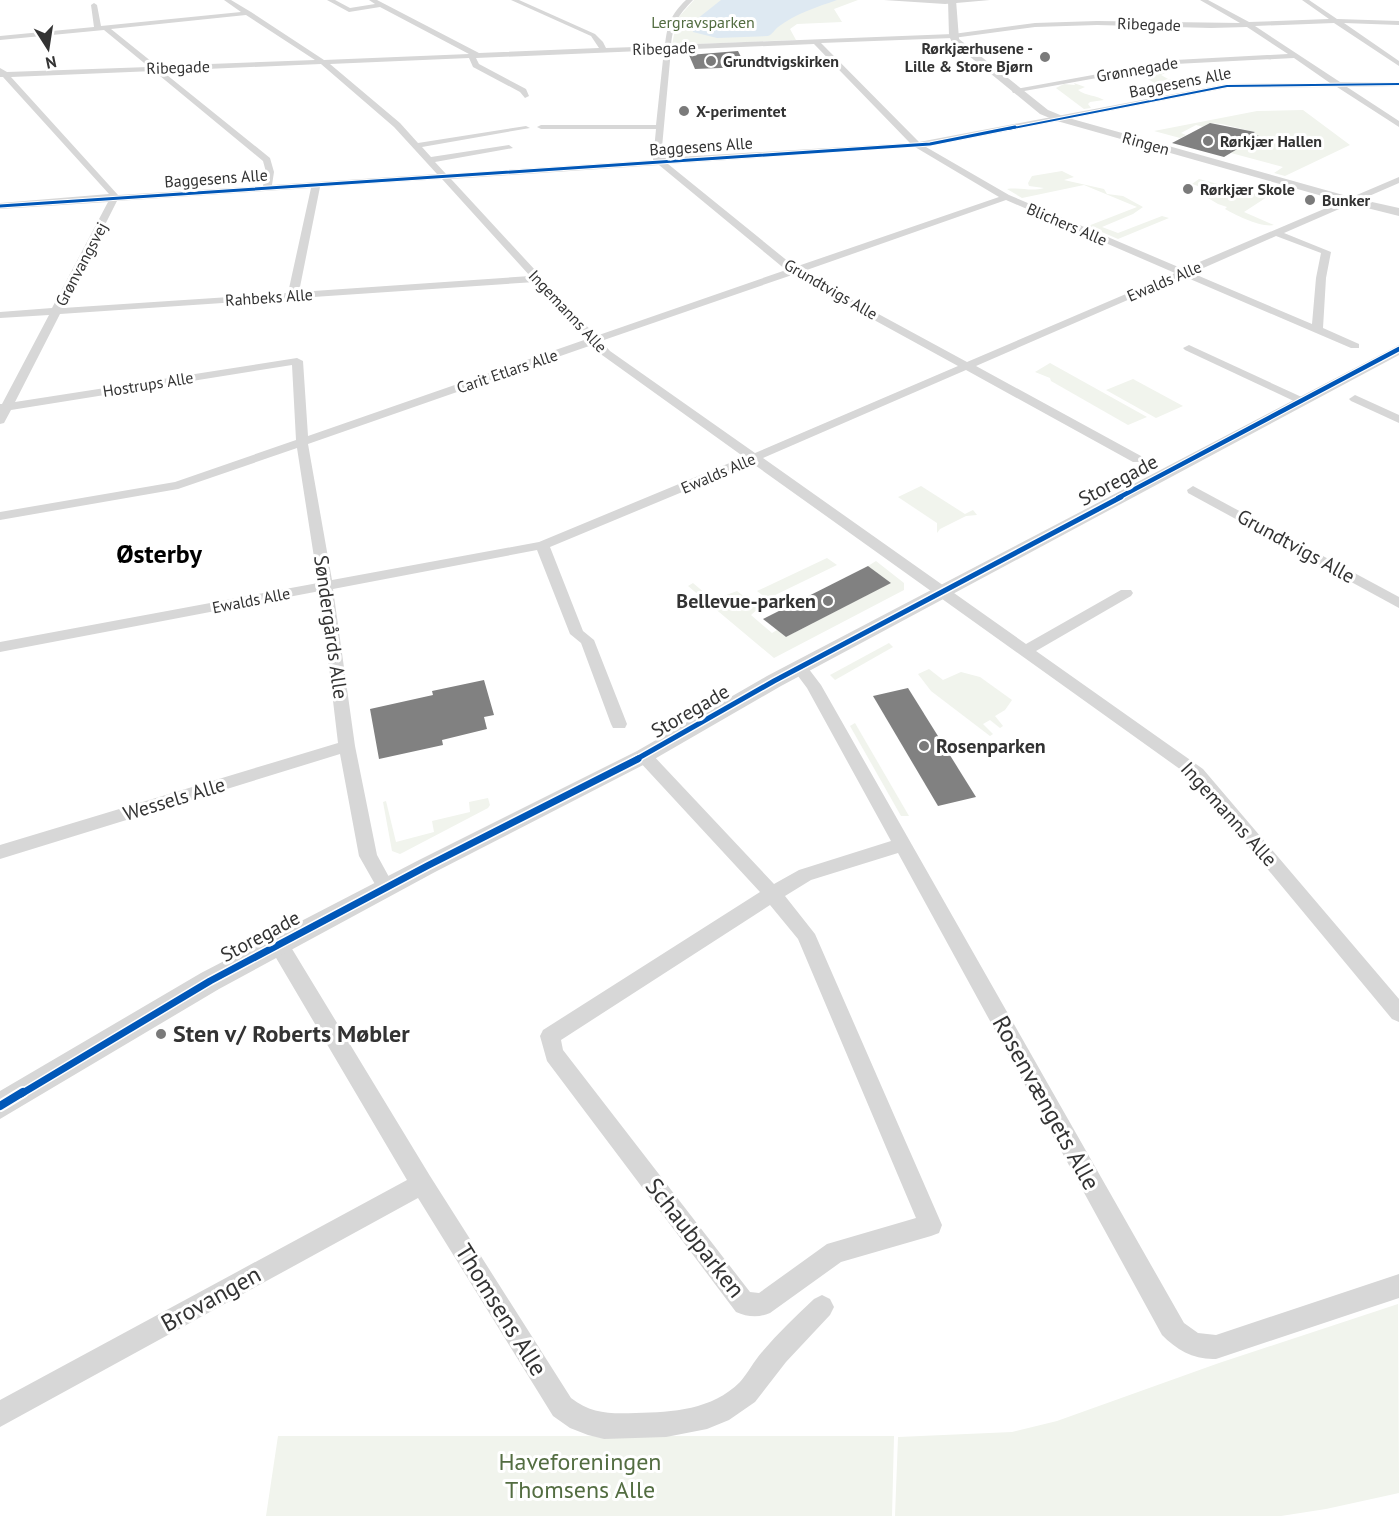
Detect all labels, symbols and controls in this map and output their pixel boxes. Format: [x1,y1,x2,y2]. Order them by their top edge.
park label: Lergravsparken [651,12,755,32]
street label: Ribegade [1117,13,1181,35]
north arrow [18,18,78,78]
street label: Ribegade [632,37,696,59]
place label: Rørkjærhusene - Lille & Store Bjørn [905,38,1033,76]
marker: Rørkjærhusene - Lille & Store Bjørn [1038,50,1052,64]
place label: Grundtvigskirken [723,51,839,71]
text: N [44,52,58,74]
street label: Grønnegade [1095,52,1179,86]
marker: Grundtvigskirken [704,54,718,68]
street label: Ribegade [146,56,210,78]
street label: Baggesens Alle [1127,62,1233,102]
place label: X-perimentet [696,101,787,121]
marker: X-perimentet [677,104,691,118]
street label: Ringen [1120,127,1172,159]
place label: Rørkjær Hallen [1220,131,1322,151]
street label: Baggesens Alle [649,132,753,160]
marker: Rørkjær Hallen [1201,134,1215,148]
street label: Baggesens Alle [164,164,268,192]
place label: Rørkjær Skole [1200,179,1295,199]
marker: Rørkjær Skole [1181,182,1195,196]
place label: Bunker [1322,190,1371,210]
marker: Bunker [1303,193,1317,207]
street label: Blichers Alle [1024,198,1110,250]
street label: Grønvangsvej [51,219,111,309]
street label: Grundtvigs Alle [781,254,881,324]
street label: Ewalds Alle [1124,256,1204,306]
street label: Ingemanns Alle [525,265,611,357]
street label: Rahbeks Alle [225,284,313,310]
street label: Carit Etlars Alle [454,344,560,398]
street label: Hostrups Alle [101,367,195,401]
street label: Ewalds Alle [678,448,758,498]
street label: Storegade [1074,448,1162,512]
street label: Grundtvigs Alle [1233,503,1359,589]
district label: Østerby [116,537,202,570]
street label: Søndergårds Alle [308,553,354,701]
street label: Ewalds Alle [210,583,292,617]
place label: Bellevue-parken [676,588,816,614]
marker: Bellevue-parken [821,594,835,608]
street label: Storegade [646,678,734,744]
place label: Rosenparken [936,733,1046,759]
marker: Rosenparken [917,739,931,753]
street label: Ingemanns Alle [1175,756,1283,872]
street label: Wessels Alle [120,771,228,827]
street label: Storegade [216,904,304,968]
street label: Rosenvængets Alle [986,1010,1107,1195]
place label: Sten v/ Roberts Møbler [173,1018,410,1049]
marker: Sten v/ Roberts Møbler [154,1027,168,1041]
street label: Schaubparken [639,1171,752,1304]
street label: Thomsens Alle [448,1238,554,1382]
street label: Brovangen [155,1258,266,1339]
park label: Haveforeningen Thomsens Alle [498,1446,662,1505]

